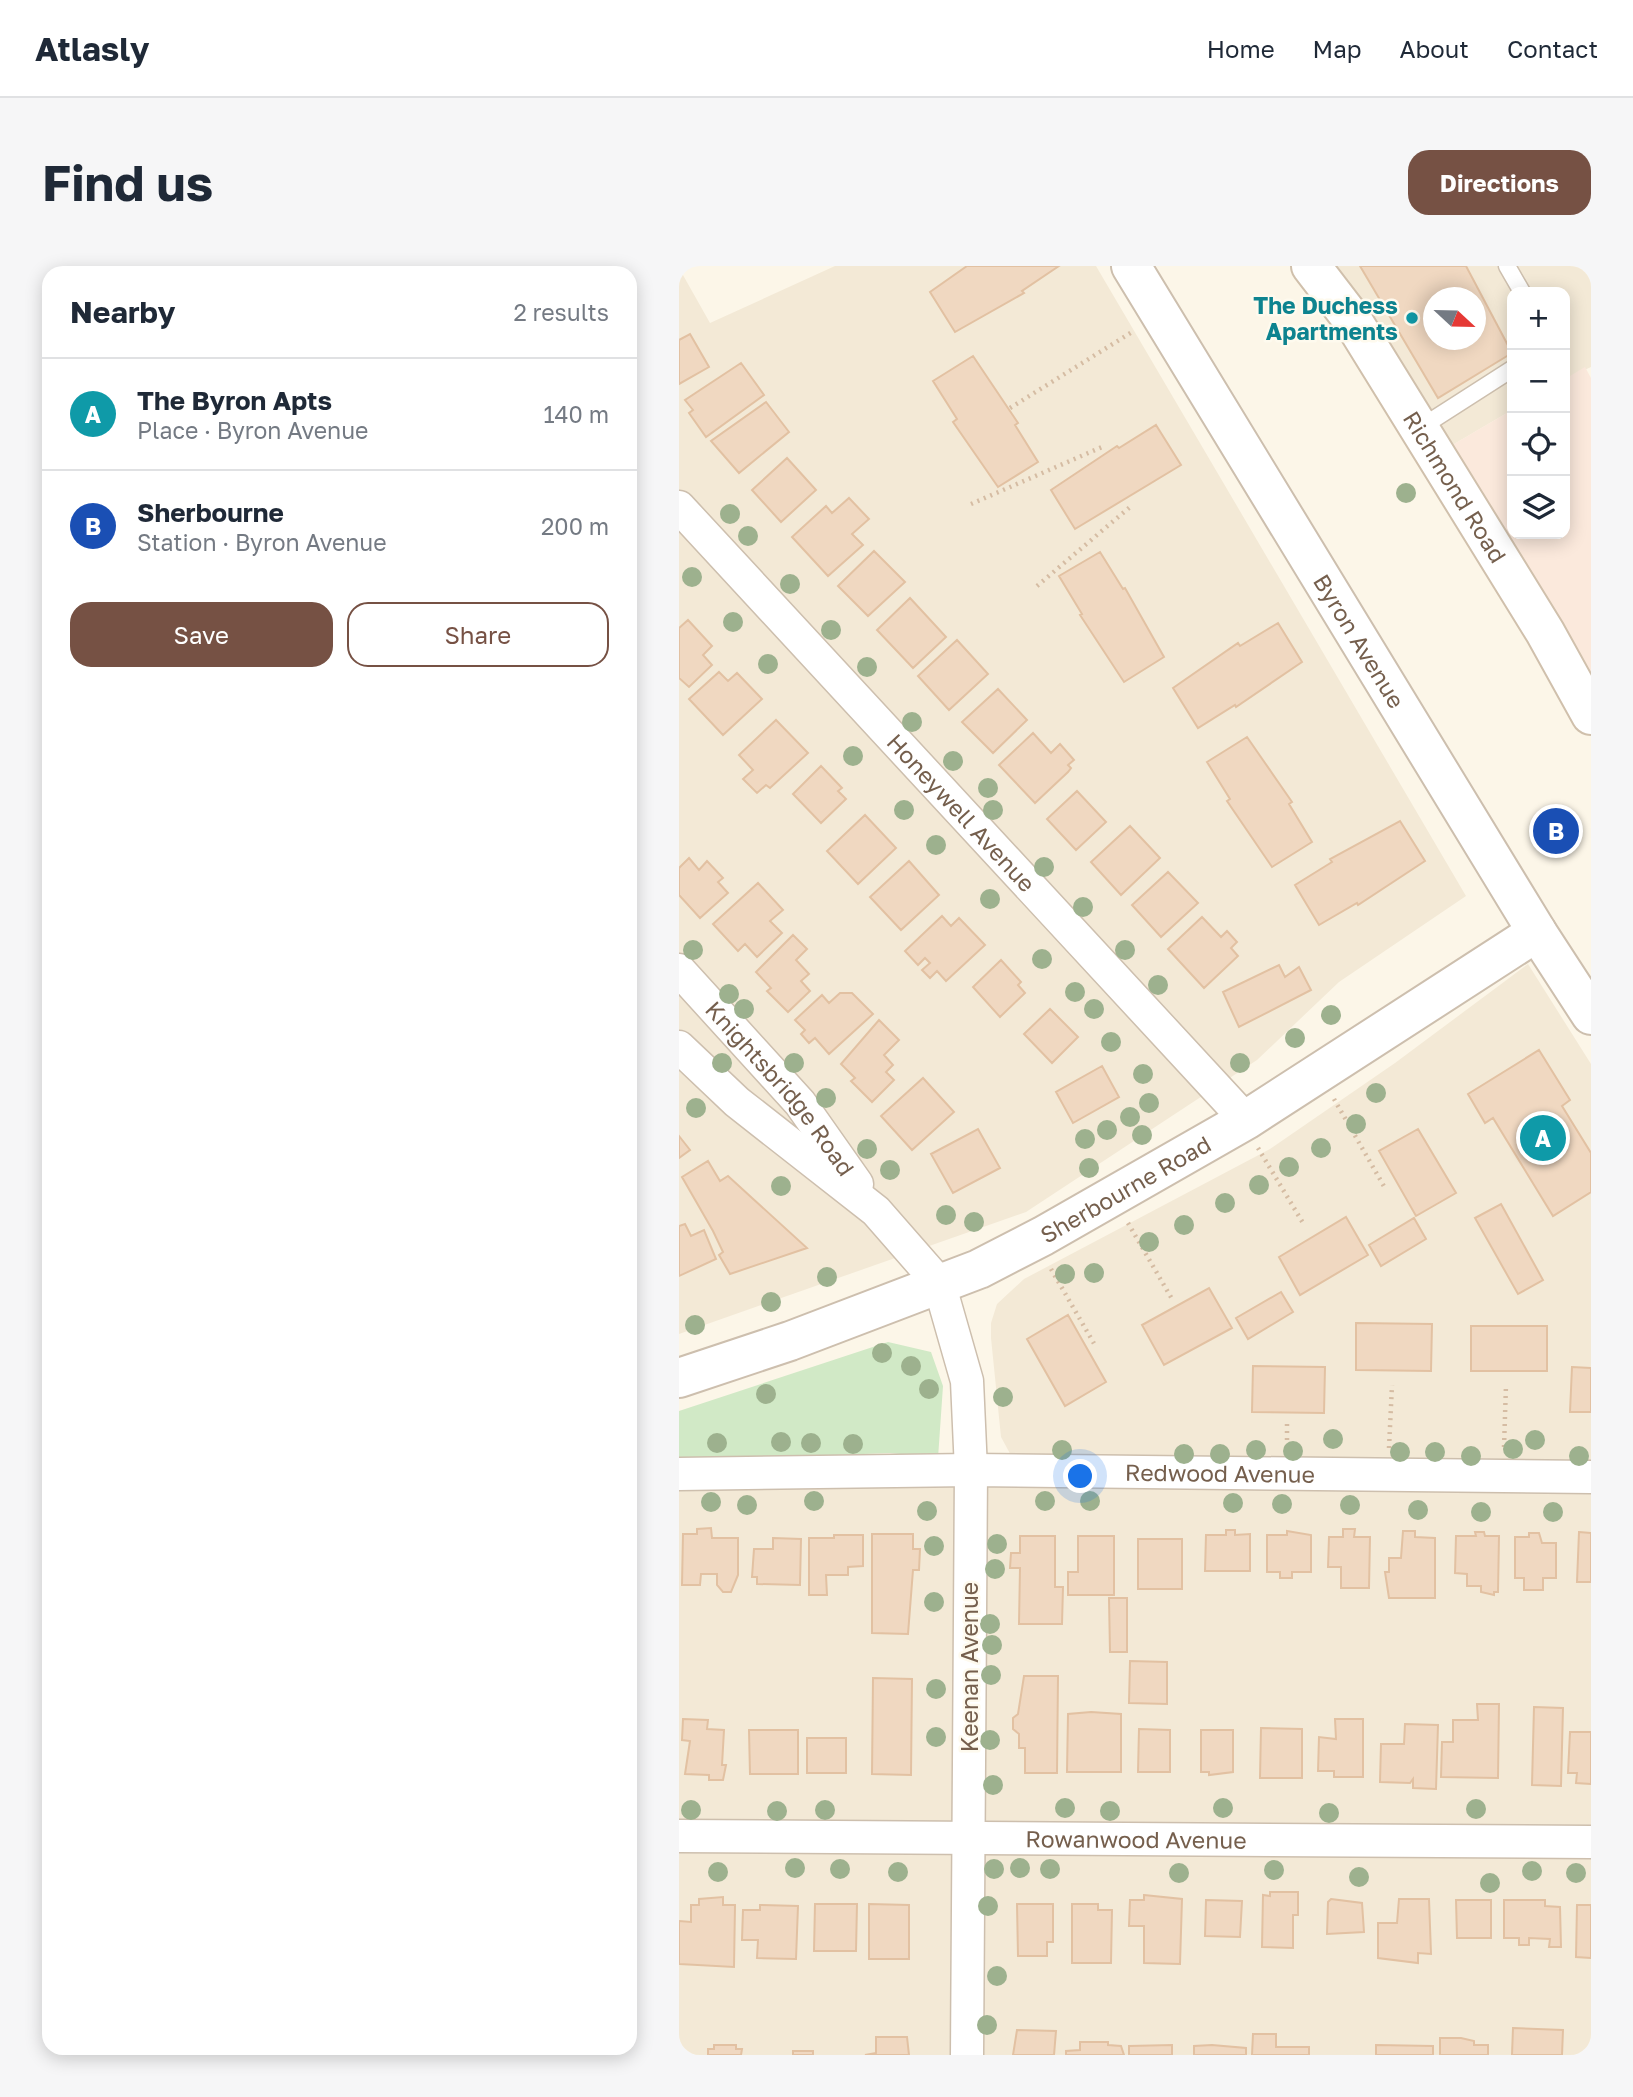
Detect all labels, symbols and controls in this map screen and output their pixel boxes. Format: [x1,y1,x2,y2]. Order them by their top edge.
text: Atlasly [35,29,150,68]
text: Home [1207,34,1275,63]
text: Map [1313,34,1362,63]
text: About [1400,34,1469,63]
text: Contact [1507,34,1598,63]
button: Directions [1408,150,1591,215]
text: Find us [42,153,213,212]
north arrow [1423,287,1486,350]
map controls [1507,287,1570,539]
button: + [1507,287,1570,350]
place label: The Duchess Apartments [1253,291,1398,345]
text: Nearby [70,294,175,330]
text: 2 results [513,298,609,326]
marker: The Duchess Apartments [1404,310,1420,326]
button: − [1507,350,1570,413]
text: The Byron Apts [137,385,332,416]
text: A [85,400,101,428]
text: 140 m [543,400,609,428]
street label: Richmond Road [1398,406,1513,568]
button: locate [1507,413,1570,476]
text: Place · Byron Avenue [137,416,368,444]
button: layers [1507,476,1570,539]
text: Sherbourne [137,497,284,528]
text: B [85,512,101,540]
text: 200 m [541,512,609,540]
text: Station · Byron Avenue [137,528,387,556]
street label: Byron Avenue [1308,569,1411,713]
button: Save [70,602,333,667]
button: Share [347,602,609,667]
street label: Honeywell Avenue [882,728,1041,897]
pin: B [1533,805,1579,857]
street label: Knightsbridge Road [700,995,861,1181]
pin: A [1520,1112,1566,1164]
street label: Sherbourne Road [1035,1129,1215,1249]
street label: Redwood Avenue [1125,1458,1315,1488]
your location [1063,1459,1097,1493]
street label: Keenan Avenue [955,1582,983,1752]
street label: Rowanwood Avenue [1025,1824,1247,1854]

